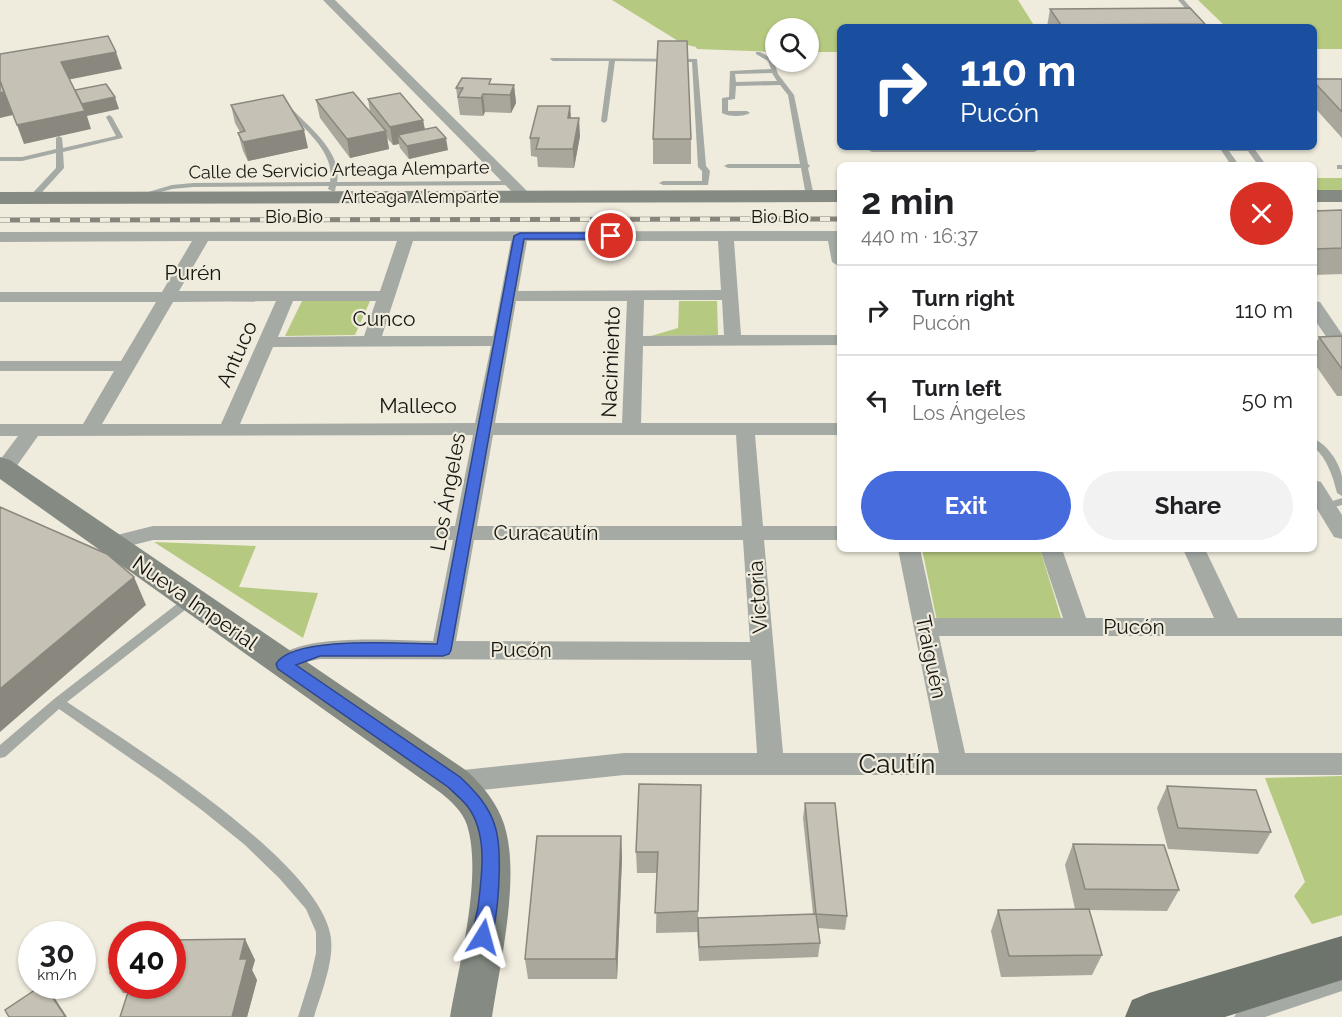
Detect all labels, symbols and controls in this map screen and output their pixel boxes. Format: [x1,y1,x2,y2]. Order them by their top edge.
map controls [765,18,819,72]
button: search [765,18,819,72]
text: 110 m [960,47,1076,96]
icon: right [861,48,939,126]
text: Pucón [960,97,1039,128]
street label: Calle de Servicio Arteaga Alemparte [188,156,490,183]
text: 2 min [861,180,954,222]
button: close [1230,182,1293,245]
street label: Arteaga Alemparte [341,186,499,207]
street label: Bio Bio [265,206,323,227]
street label: Bio Bio [751,206,809,227]
pin [585,210,636,261]
icon: arrive [594,219,627,252]
text: 440 m · 16:37 [861,224,978,248]
street label: Purén [164,260,222,285]
text: Turn right [912,285,1015,311]
icon: right [861,294,894,327]
text: 110 m [1235,297,1293,323]
street label: Cunco [352,306,416,331]
street label: Nacimiento [596,306,625,418]
text: Pucón [912,311,971,335]
street label: Antuco [211,317,262,391]
text: Turn left [912,375,1002,401]
icon: left [861,384,894,417]
text: 50 m [1242,387,1293,413]
street label: Malleco [379,393,457,418]
text: Los Ángeles [912,401,1026,425]
street label: Los Ángeles [425,431,470,553]
button: Exit [861,471,1071,540]
button: Share [1083,471,1293,540]
street label: Curacautín [494,520,598,545]
street label: Nueva Imperial [128,550,263,655]
street label: Victoria [742,560,773,634]
street label: Traiguén [910,613,952,701]
street label: Pucón [1103,614,1165,639]
street label: Pucón [490,637,552,662]
street label: Cautín [859,749,936,779]
position arrow [451,905,515,969]
speed limit sign: 40 [108,921,186,999]
text: 30 [39,935,75,970]
text: km/h [37,966,77,984]

